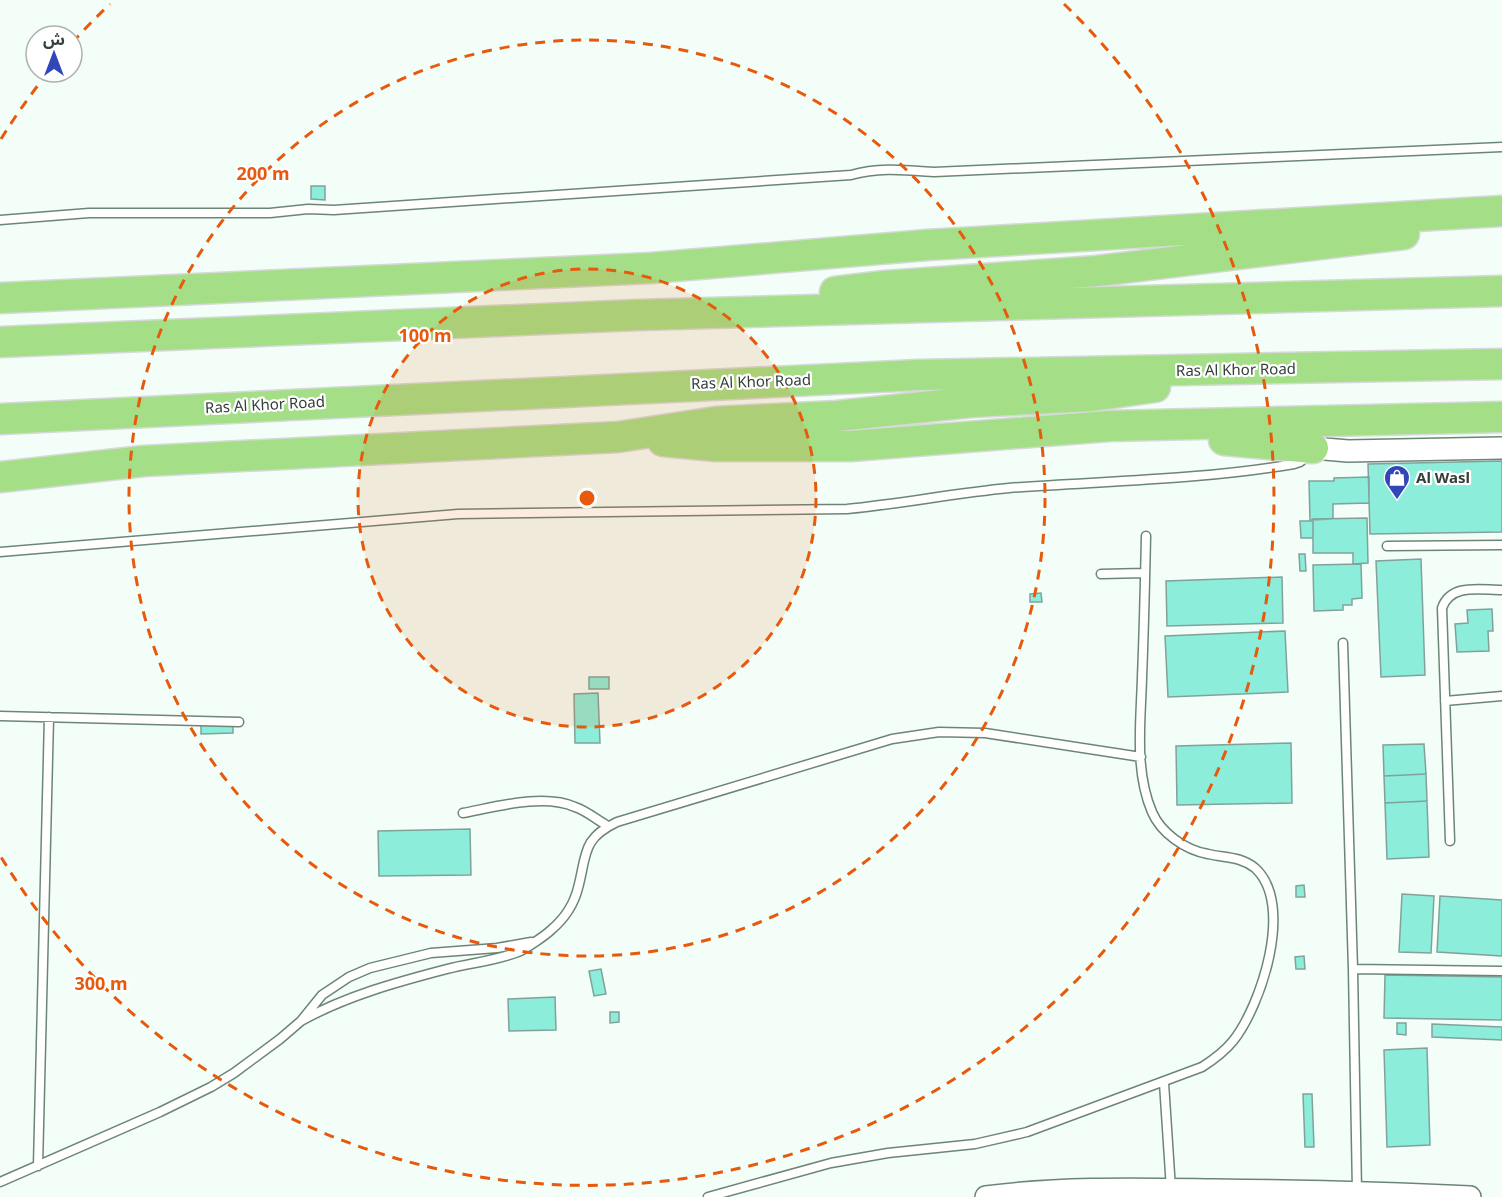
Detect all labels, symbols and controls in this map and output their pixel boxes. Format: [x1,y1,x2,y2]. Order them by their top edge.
north arrow [24,24,84,84]
text: ش [43,28,65,50]
text: 200 m [236,161,290,185]
text: 100 m [398,323,452,347]
street label: Ras Al Khor Road [1176,358,1296,380]
street label: Ras Al Khor Road [691,369,811,393]
street label: Ras Al Khor Road [205,391,325,417]
shop icon: Al Wasl [1382,463,1412,501]
place label: Al Wasl [1416,467,1470,487]
centre of rings [577,488,597,508]
text: 300 m [74,971,128,995]

